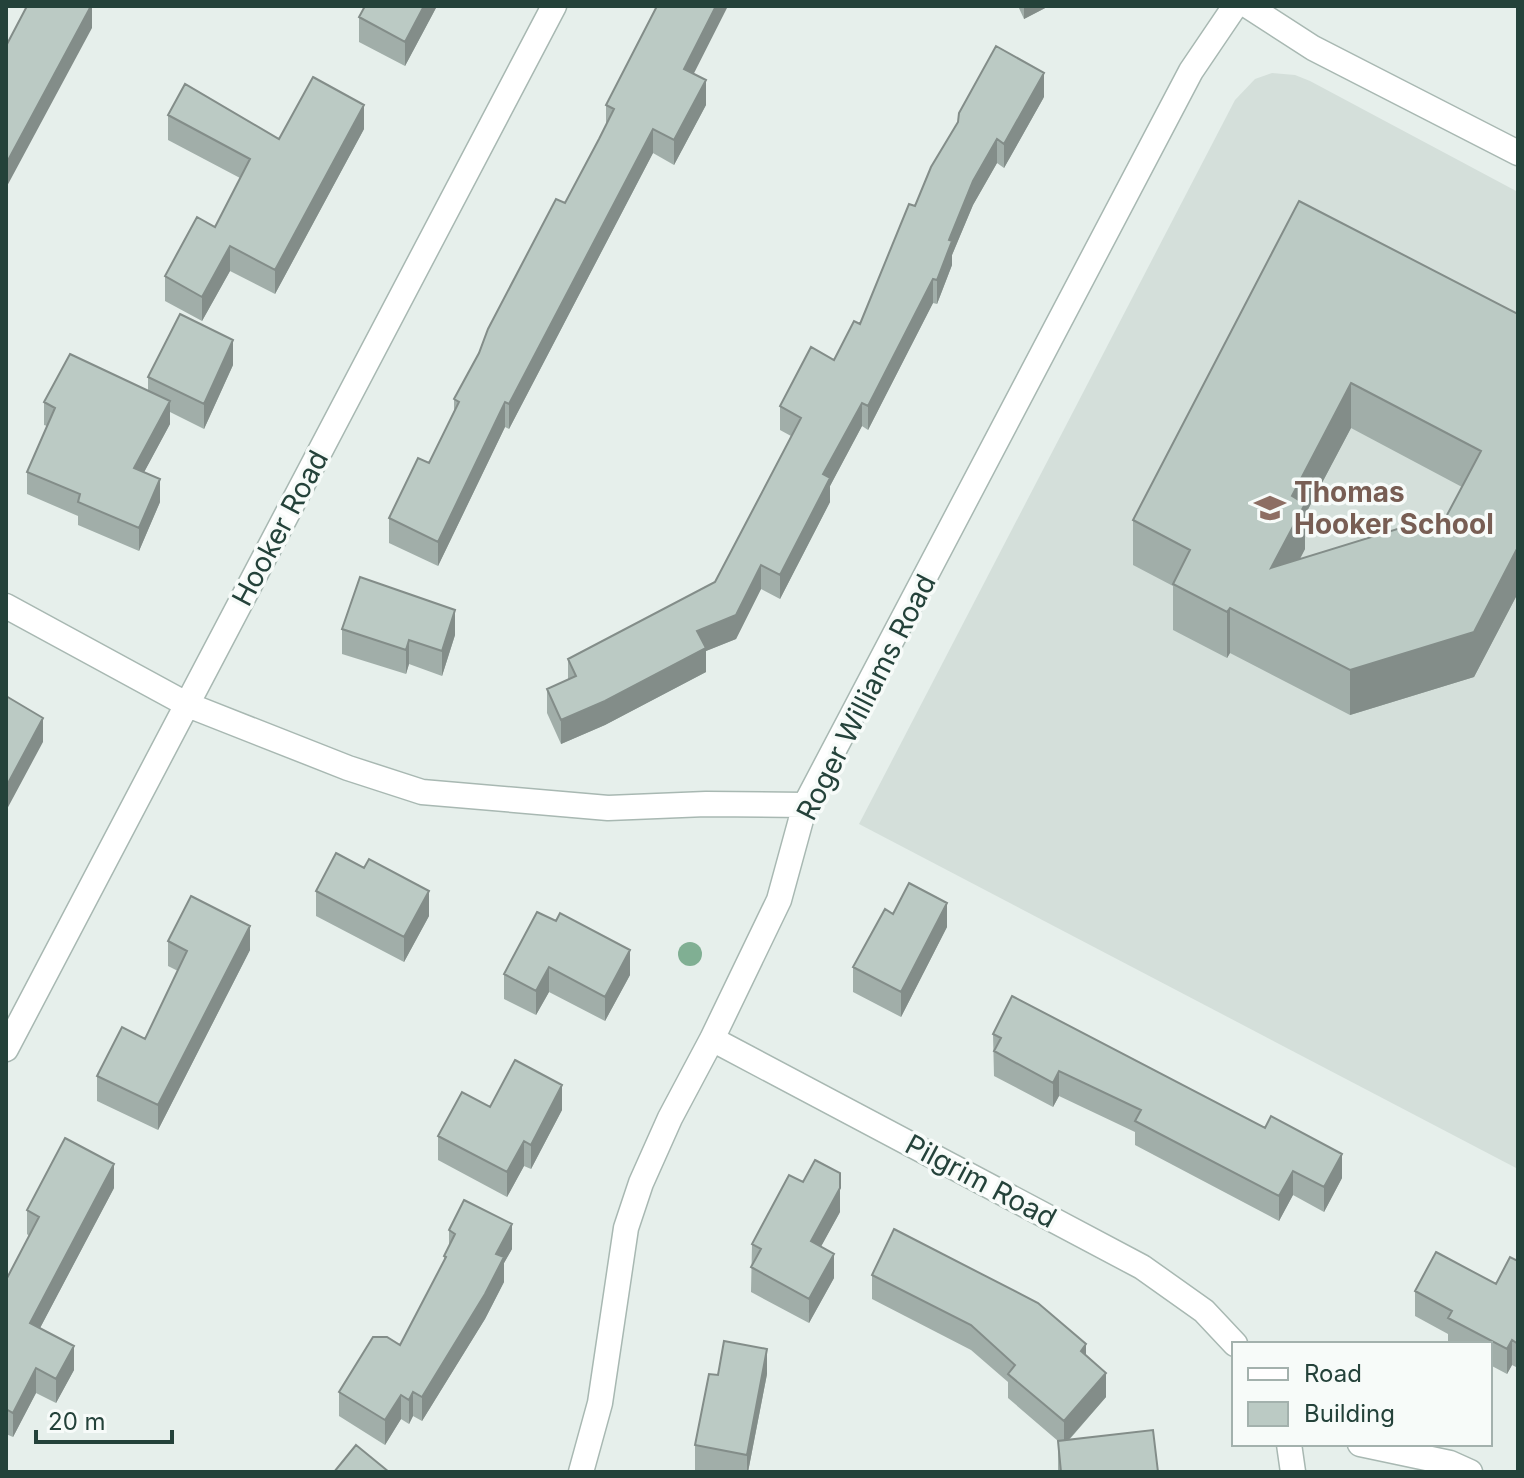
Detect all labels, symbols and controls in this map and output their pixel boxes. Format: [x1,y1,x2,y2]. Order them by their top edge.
street label: Hooker Road [225,444,335,612]
place label: Thomas Hooker School [1294,475,1494,541]
school or university icon: Thomas Hooker School [1253,491,1287,525]
street label: Roger Williams Road [789,568,943,826]
street label: Pilgrim Road [900,1127,1062,1235]
legend [1232,1342,1492,1446]
text: Road [1304,1359,1362,1388]
scale bar [36,1394,172,1444]
text: Building [1304,1399,1395,1428]
text: 20 m [48,1407,106,1436]

